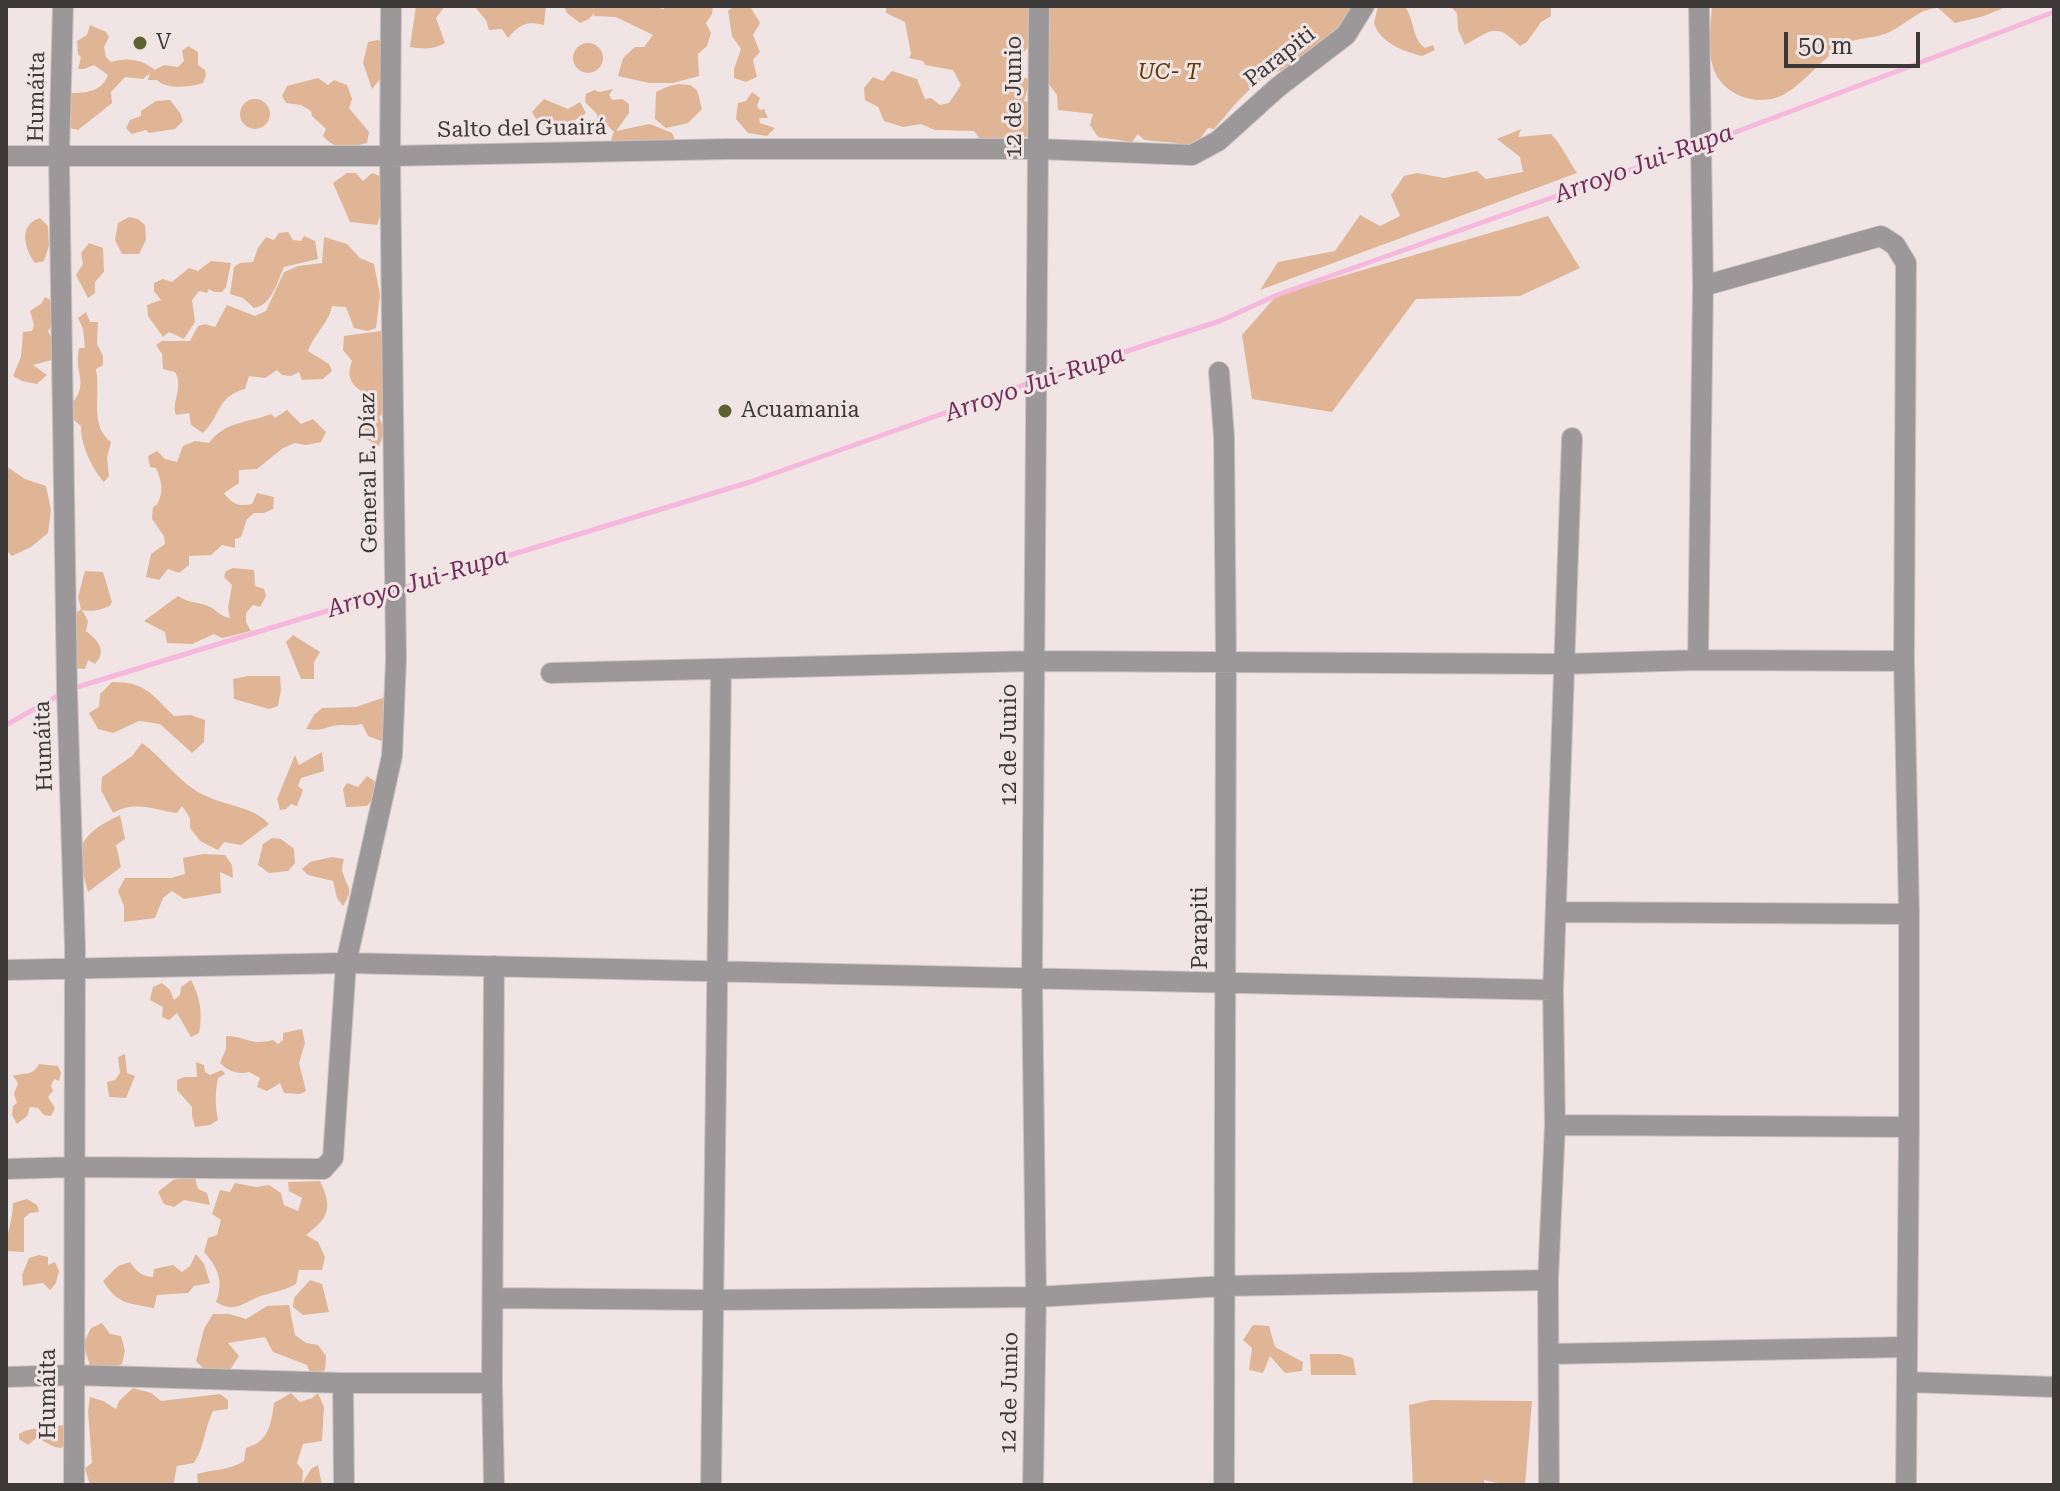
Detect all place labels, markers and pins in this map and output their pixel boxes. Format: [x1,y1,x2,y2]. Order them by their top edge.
place label: V [156,30,171,56]
marker: V [131,34,149,52]
place label: Acuamania [741,398,859,424]
marker: Acuamania [716,402,734,420]

